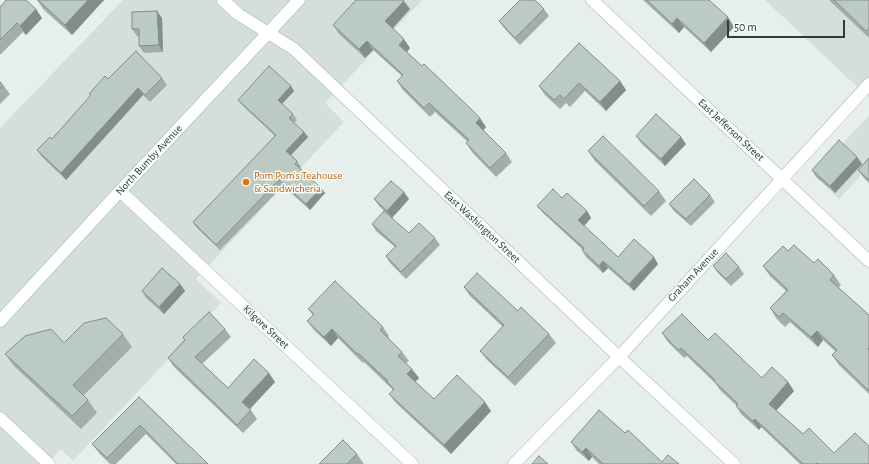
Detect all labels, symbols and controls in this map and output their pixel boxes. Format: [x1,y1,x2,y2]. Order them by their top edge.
scale bar [729,12,847,38]
text: 50 m [734,21,757,33]
street label: East Jefferson Street [695,96,767,164]
street label: North Bumby Avenue [113,122,185,198]
place label: Pom Pom's Teahouse & Sandwicheria [254,169,342,195]
marker: Pom Pom's Teahouse & Sandwicheria [241,177,251,187]
street label: East Washington Street [441,188,523,266]
street label: Graham Avenue [665,246,721,304]
street label: Kilgore Street [240,302,292,352]

